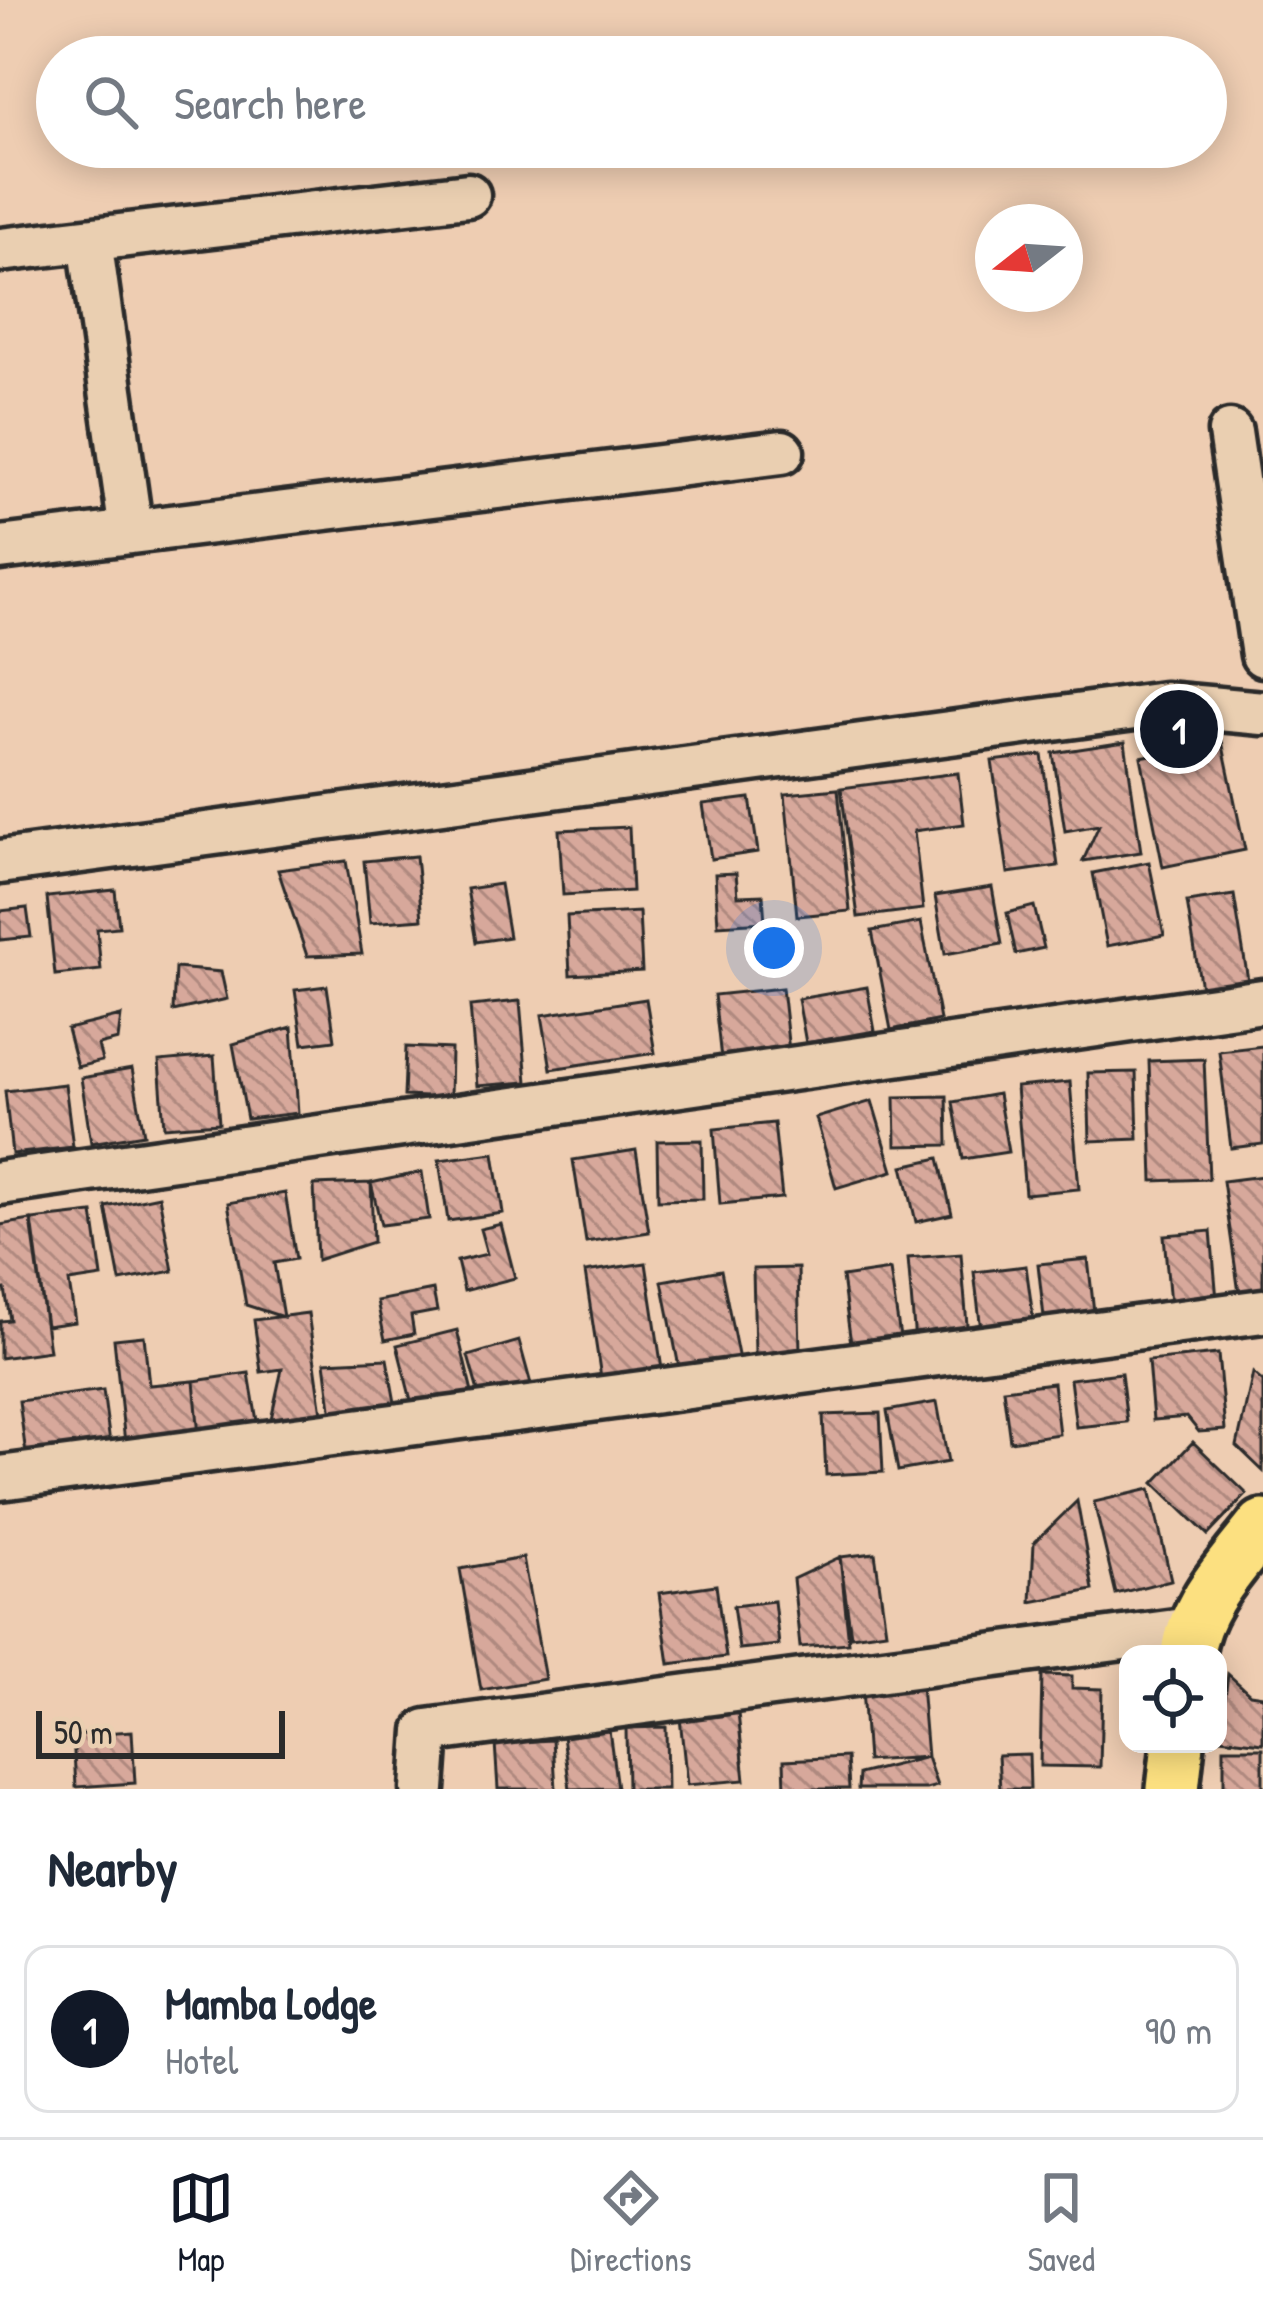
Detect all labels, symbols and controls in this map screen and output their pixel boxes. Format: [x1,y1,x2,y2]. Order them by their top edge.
search box [36,36,1227,168]
icon: search [78,69,144,135]
text: Search here [174,72,366,133]
north arrow [975,204,1083,312]
pin: 1 [1140,684,1218,774]
your location [744,918,804,978]
map controls [1119,1645,1227,1753]
button: locate [1119,1645,1227,1753]
scale bar [36,1705,285,1758]
text: 50 m [54,1710,113,1754]
text: Nearby [48,1833,178,1902]
text: Mamba Lodge [165,1972,377,2033]
text: 1 [83,2003,97,2056]
text: 90 m [1145,2003,1212,2056]
text: Hotel [165,2033,238,2086]
tab: Map [168,2165,234,2281]
tab: Directions [570,2165,692,2281]
tab: Saved [1028,2165,1095,2281]

